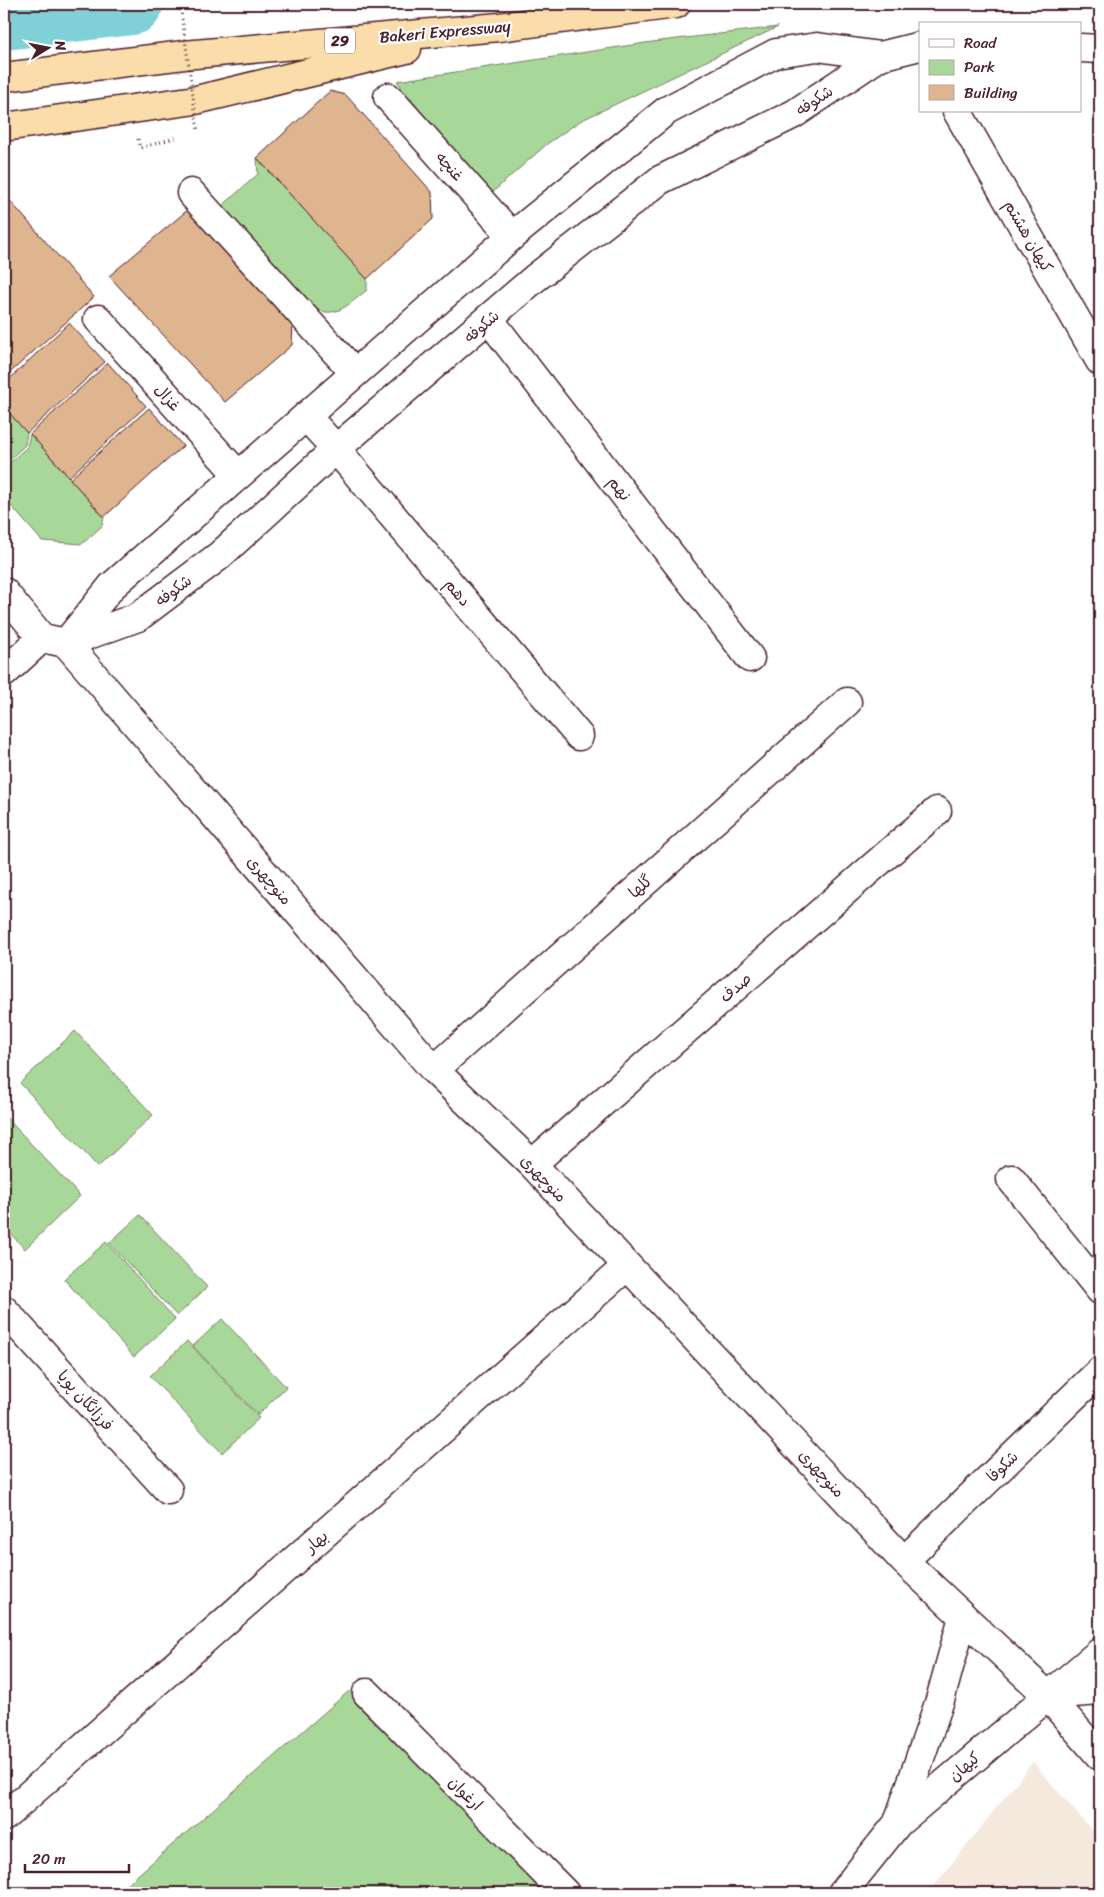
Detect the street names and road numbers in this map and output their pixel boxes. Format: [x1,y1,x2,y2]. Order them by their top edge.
street label: Bakeri Expressway [378,11,513,52]
road number: 29 [325,28,355,54]
street label: شکوفه [789,77,839,124]
street label: غنچه [428,145,471,188]
street label: کیهان هشتم [996,194,1061,278]
street label: شکوفه [457,302,506,351]
street label: غزال [147,376,188,418]
street label: نهم [600,469,639,508]
street label: شکوفه [148,567,198,614]
street label: دهم [437,571,478,613]
street label: منوچهری [239,849,300,912]
street label: گلها [621,867,660,906]
street label: صدف [712,965,758,1010]
street label: منوچهری [513,1147,574,1209]
street label: فرزانگان پویا [50,1363,121,1438]
street label: منوچهری [791,1442,852,1505]
street label: شکوفا [979,1443,1026,1489]
street label: بهار [296,1522,335,1562]
street label: کیهان [941,1744,987,1789]
street label: ارغوان [441,1769,490,1818]

